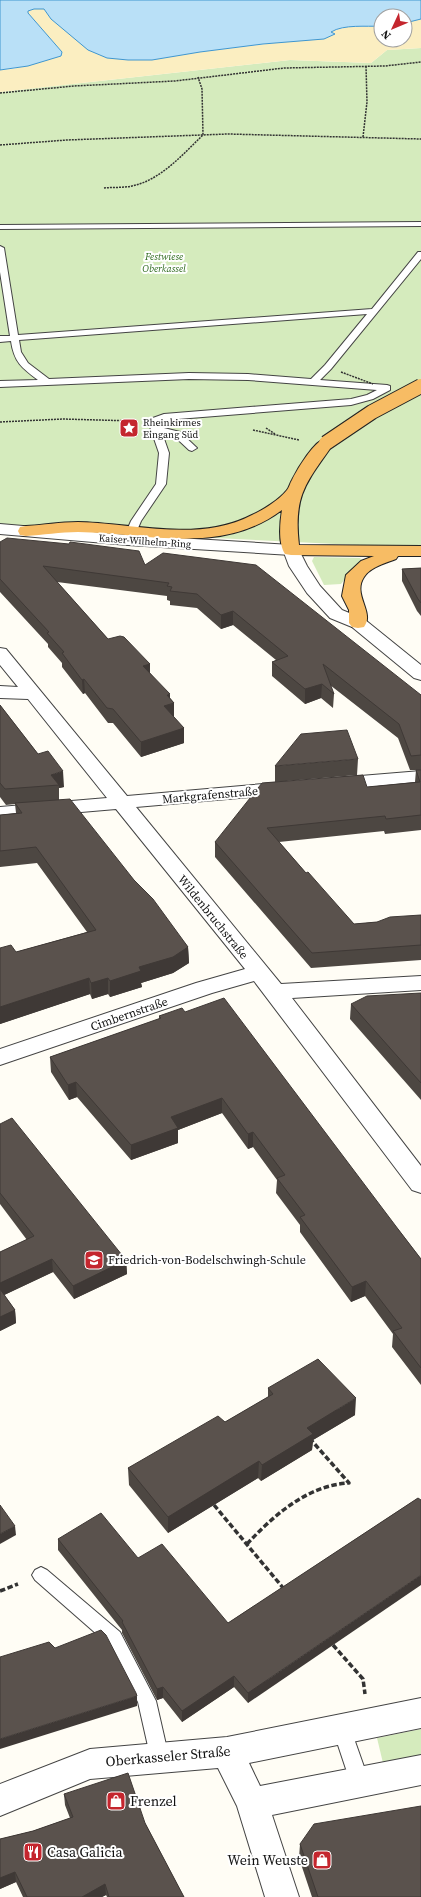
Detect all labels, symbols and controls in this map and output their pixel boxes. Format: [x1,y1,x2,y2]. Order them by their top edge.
north arrow [373,8,413,48]
text: N [378,27,394,43]
park label: Festwiese Oberkassel [142,250,186,275]
place label: Rheinkirmes Eingang Süd [143,416,201,441]
place icon: Rheinkirmes Eingang Süd [118,417,140,439]
street label: Kaiser-Wilhelm-Ring [98,531,192,551]
street label: Markgrafenstraße [161,783,259,807]
street label: Wildenbruchstraße [174,872,252,962]
street label: Cimbernstraße [88,993,170,1035]
school or university icon: Friedrich-von-Bodelschwingh-Schule [83,1249,105,1271]
place label: Friedrich-von-Bodelschwingh-Schule [108,1252,306,1268]
street label: Oberkasseler Straße [105,1741,231,1771]
shop icon: Frenzel [105,1790,127,1812]
place label: Frenzel [130,1791,177,1811]
restaurant icon: Casa Galicia [22,1841,44,1863]
place label: Casa Galicia [47,1842,123,1862]
shop icon: Wein Weuste [311,1849,333,1871]
place label: Wein Weuste [227,1850,308,1870]

